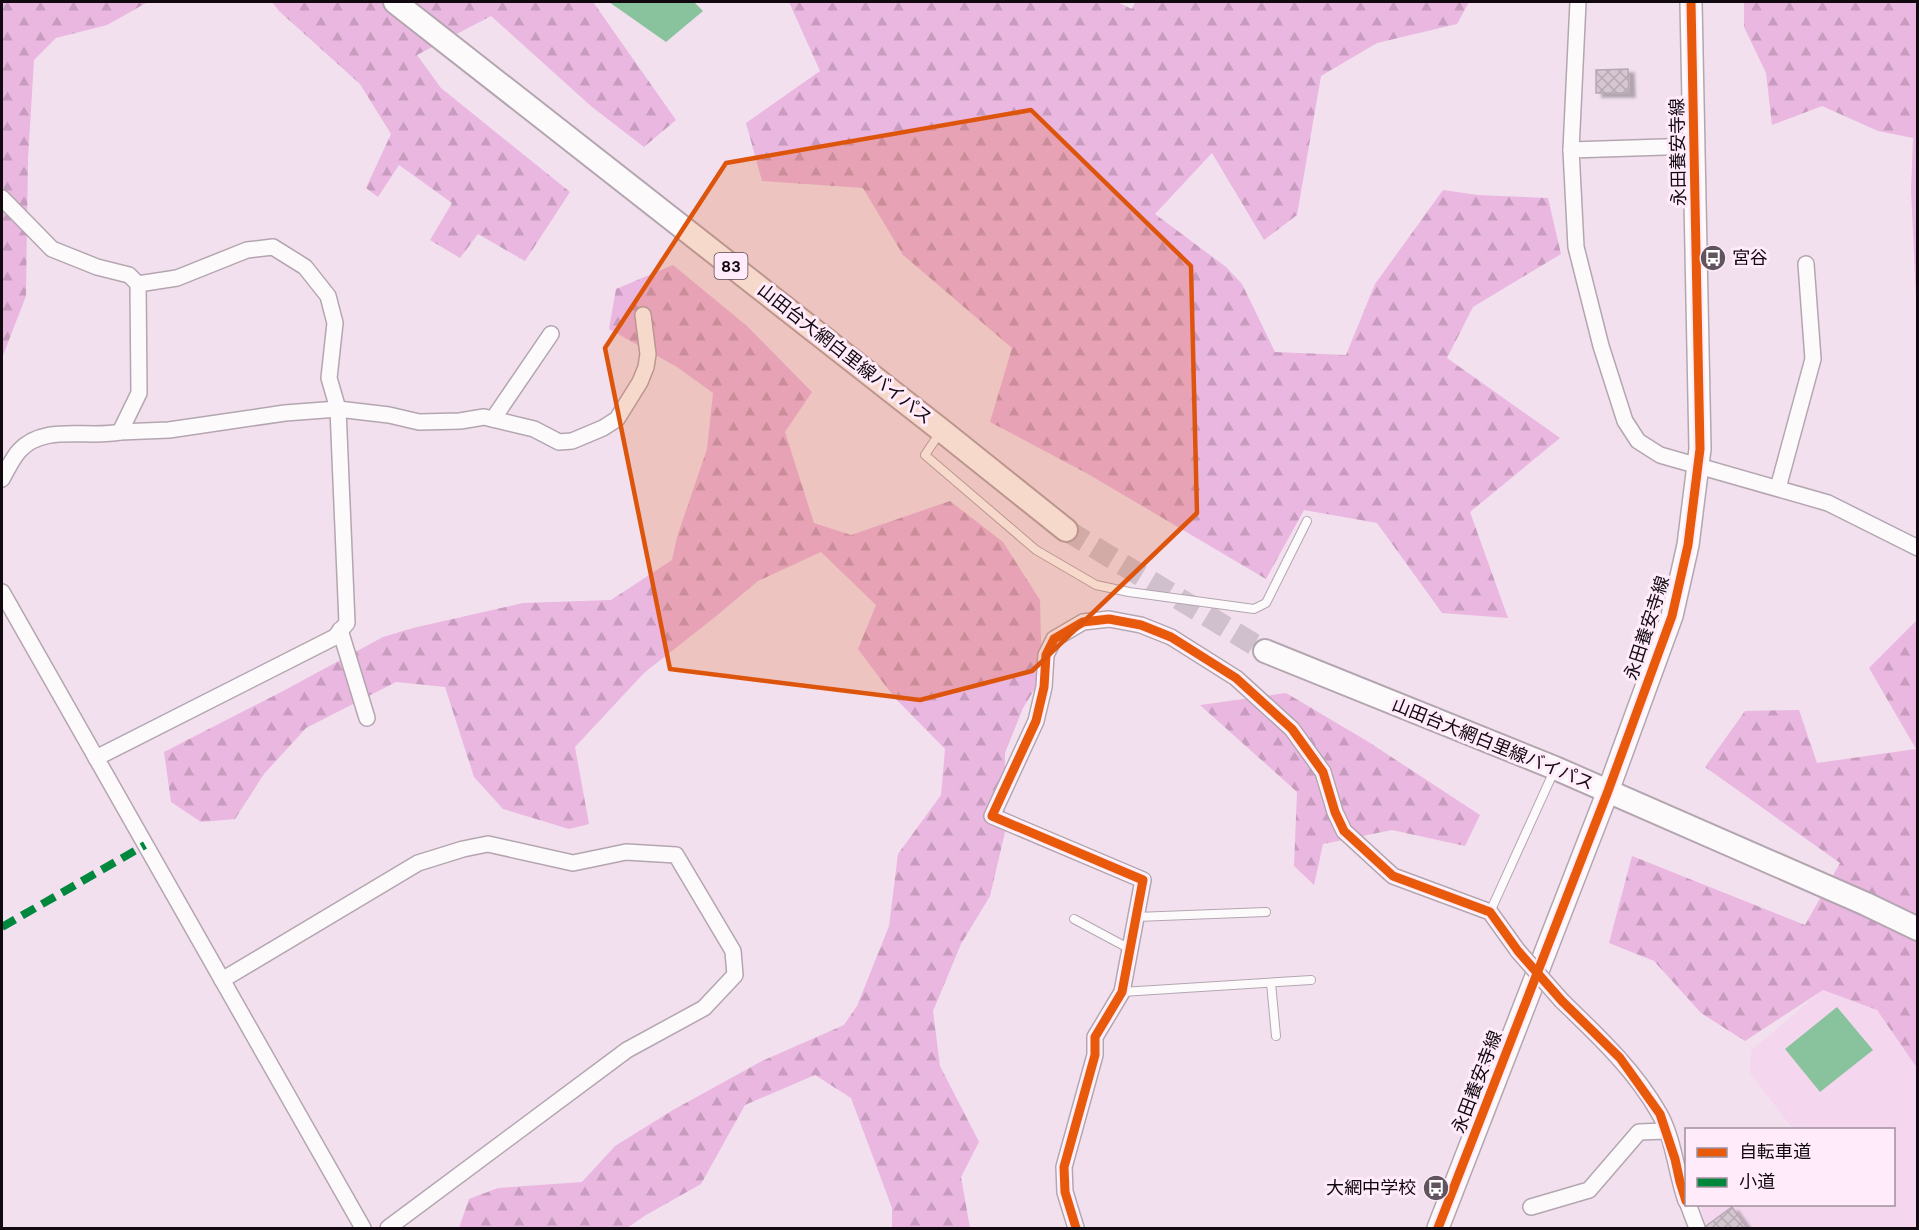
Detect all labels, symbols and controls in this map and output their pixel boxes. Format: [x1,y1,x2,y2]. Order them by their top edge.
street label: 永田養安寺線 [1665,98,1691,206]
bus stop icon: 宮谷 [1698,243,1728,273]
place label: 宮谷 [1732,246,1768,270]
road number: 83 [714,253,748,279]
street label: 山田台大網白里線バイパス [753,278,937,430]
street label: 永田養安寺線 [1619,573,1675,683]
street label: 山田台大網白里線バイパス [1389,692,1597,796]
street label: 永田養安寺線 [1446,1027,1508,1137]
legend [1685,1128,1895,1206]
text: 自転車道 [1739,1140,1811,1164]
text: 小道 [1739,1170,1775,1194]
bus stop icon: 大網中学校 [1421,1173,1451,1203]
place label: 大網中学校 [1326,1176,1416,1200]

